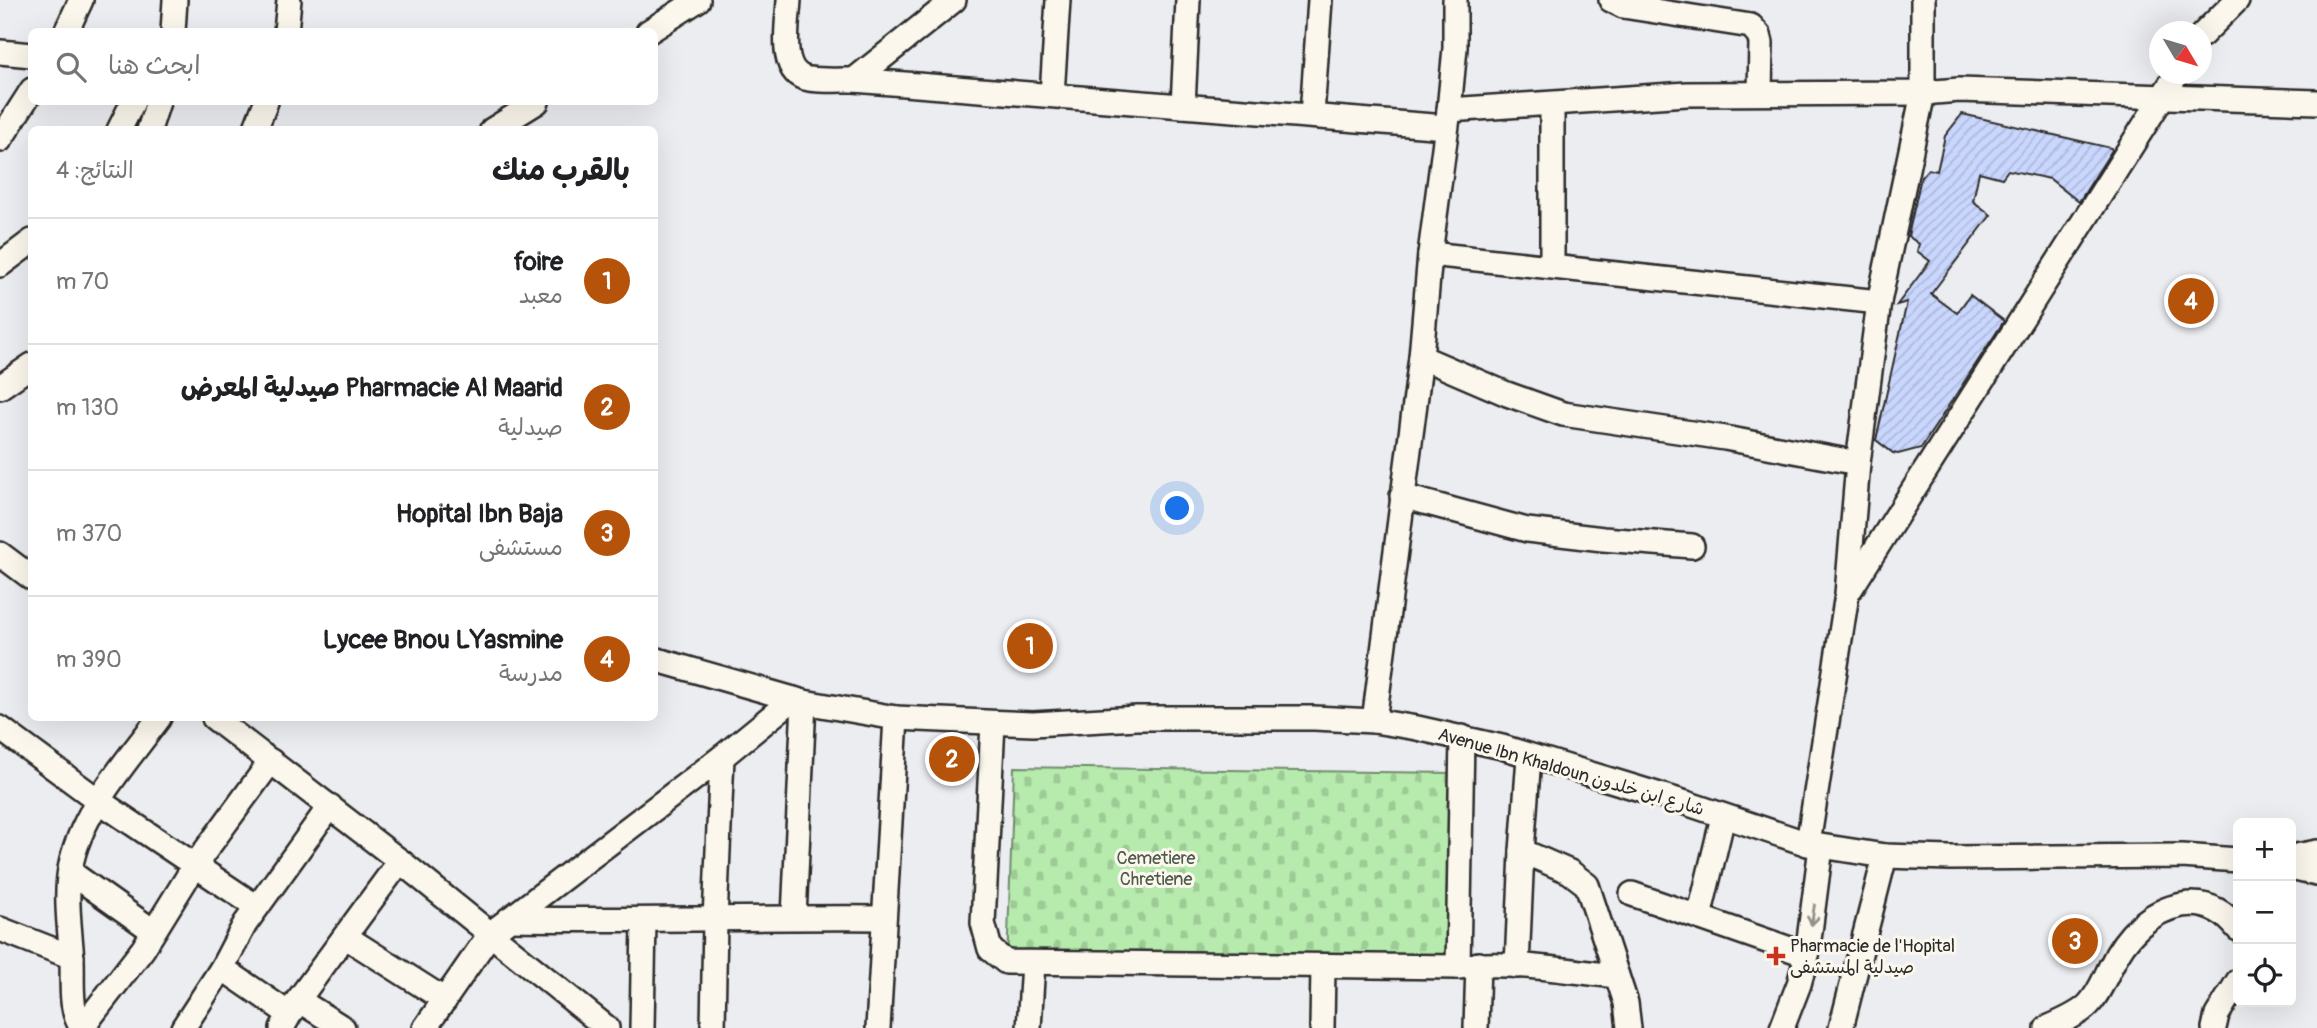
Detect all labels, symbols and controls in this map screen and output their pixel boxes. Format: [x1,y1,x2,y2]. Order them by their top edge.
north arrow [2149,21,2212,84]
search box [28,28,658,105]
icon: search [52,48,90,86]
text: ابحث هنا [108,50,201,82]
text: بالقرب منك [492,152,630,189]
text: النتائج: 4 [56,156,134,185]
text: foire [514,246,563,278]
text: 70 m [56,267,109,296]
text: 1 [603,267,612,296]
pin: 4 [2168,275,2214,327]
text: معبد [519,281,563,310]
text: Pharmacie Al Maarid صيدلية المعرض [181,372,563,404]
text: 130 m [56,393,119,422]
text: 2 [601,393,613,422]
text: صيدلية [498,413,563,442]
your location [1160,491,1194,525]
text: Hopital Ibn Baja [396,498,563,530]
text: 370 m [56,519,122,548]
text: 3 [601,519,613,548]
text: مستشفى [479,533,563,562]
pin: 1 [1007,620,1053,672]
text: Lycee Bnou LYasmine [323,624,563,656]
text: 390 m [56,645,122,674]
text: 4 [600,645,614,674]
text: مدرسة [499,659,563,688]
street label: Avenue Ibn Khaldoun شارع ابن خلدون [1435,723,1707,821]
pin: 2 [929,733,975,785]
map controls [2233,818,2296,1007]
button: + [2233,818,2296,881]
park label: Cemetiere Chretiene [1117,847,1196,891]
button: − [2233,881,2296,944]
one-way arrow [1806,903,1819,926]
pin: 3 [2052,915,2098,967]
place label: Pharmacie de l'Hopital صيدلية المستشفى [1790,935,1955,979]
button: locate [2233,944,2296,1007]
marker: Pharmacie de l'Hopital صيدلية المستشفى [1768,948,1784,964]

